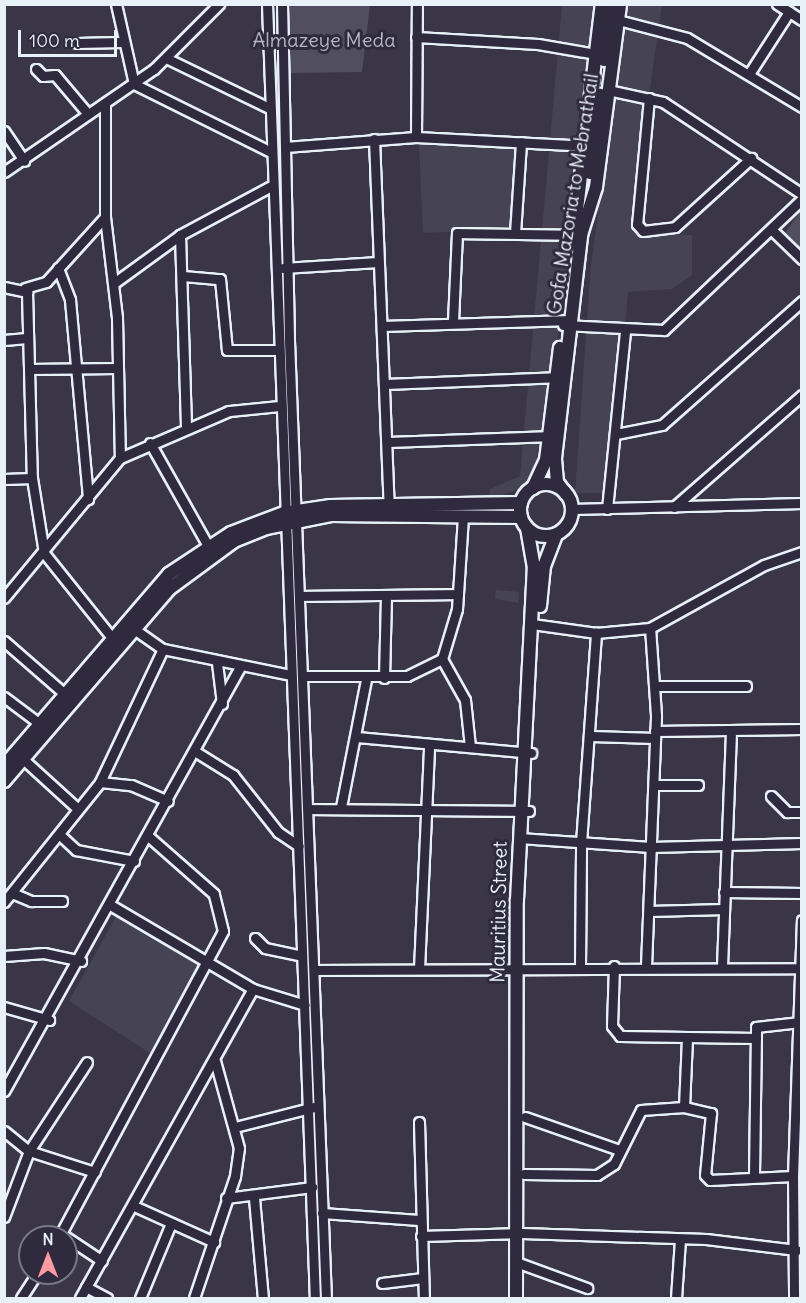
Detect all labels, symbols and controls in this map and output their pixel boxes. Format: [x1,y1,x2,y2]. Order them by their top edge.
scale bar [21,18,120,56]
park label: Almazeye Meda [252,27,396,51]
text: 100 m [29,29,80,52]
street label: Gofa Mazoria to Mebrathail [541,72,603,316]
street label: Mauritius Street [485,841,511,983]
north arrow [18,1225,78,1285]
text: N [42,1229,54,1249]

